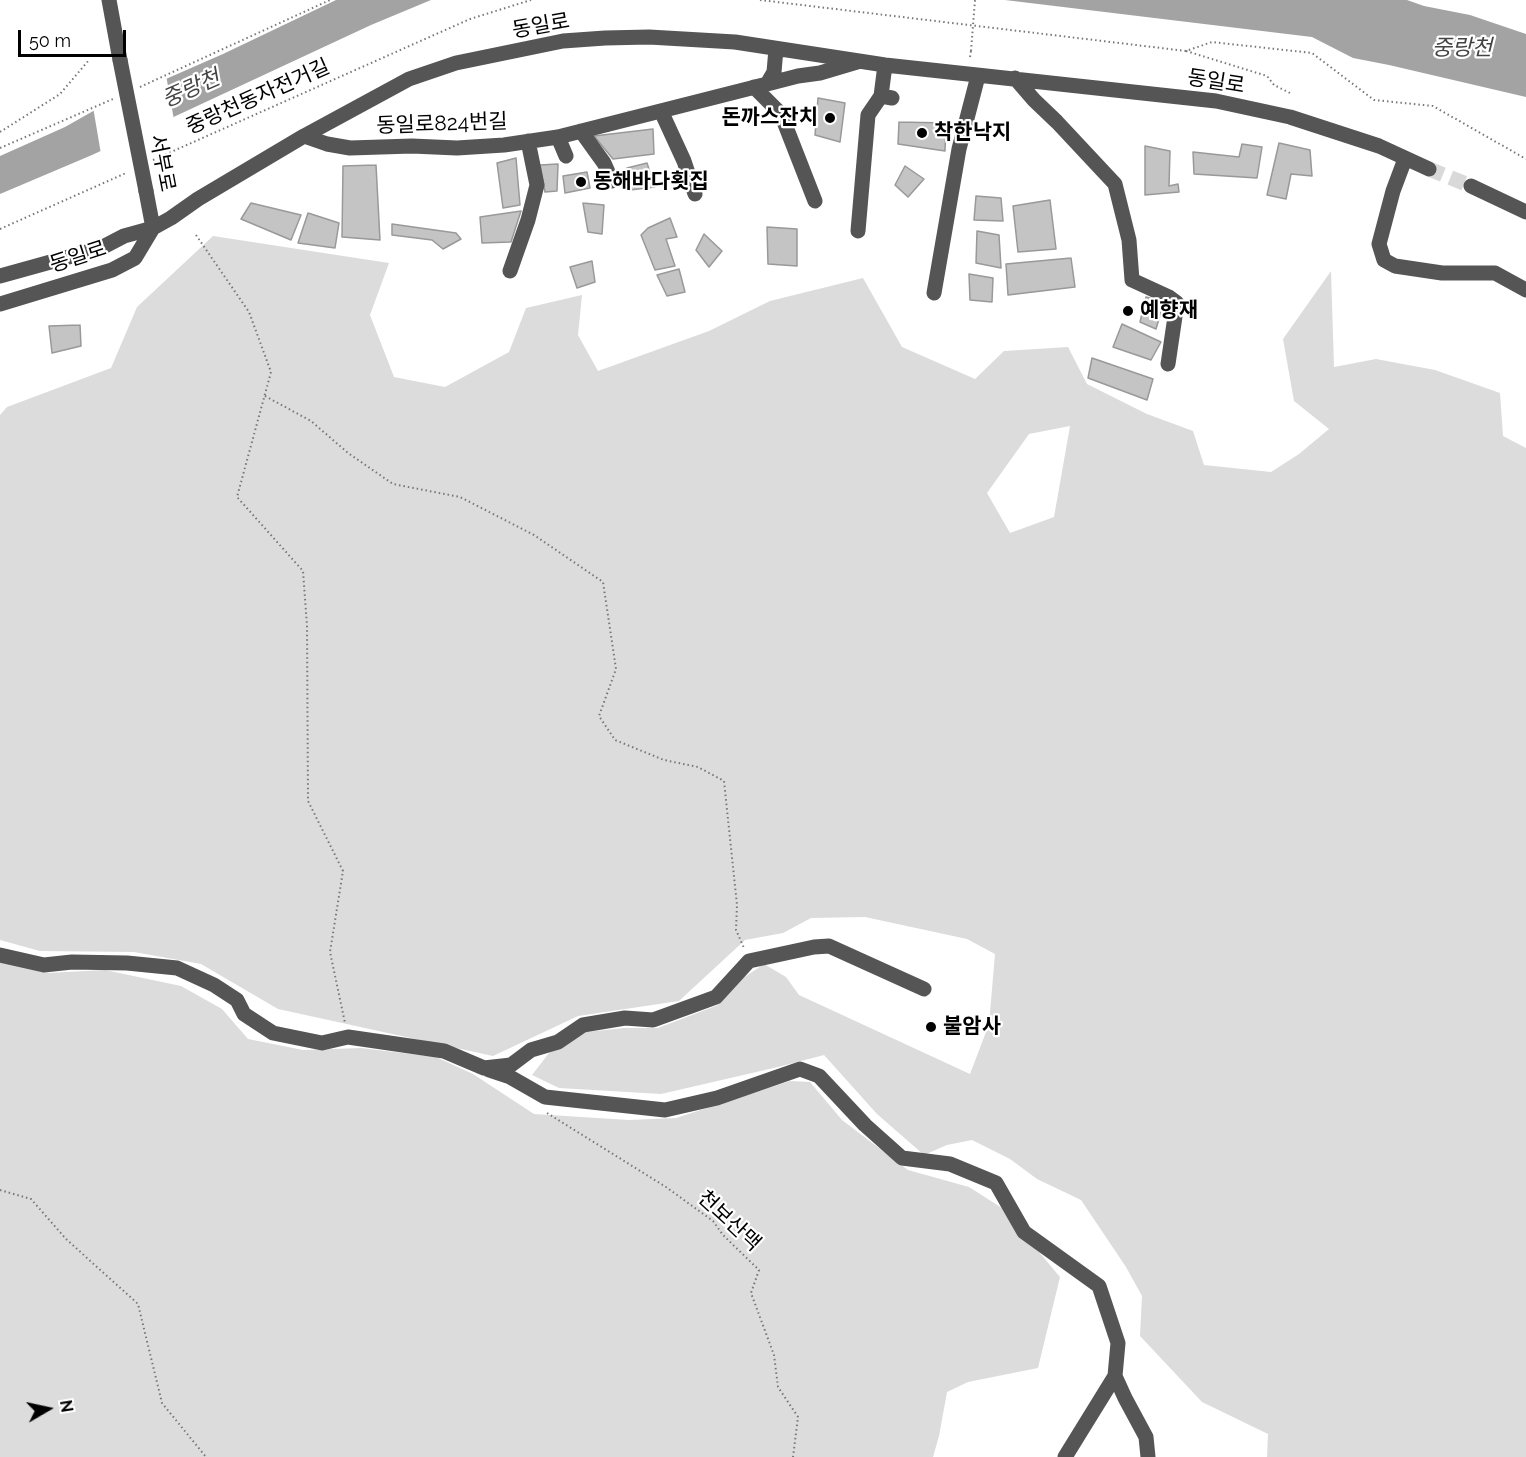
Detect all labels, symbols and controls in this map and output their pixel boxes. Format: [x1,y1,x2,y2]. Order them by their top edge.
street label: 동일로 [510,9,572,43]
scale bar [21,18,129,56]
text: 50 m [29,30,71,51]
water label: 중랑천 [1432,35,1492,61]
street label: 중랑천동자전거길 [182,54,334,140]
water label: 중랑천 [158,65,224,113]
street label: 동일로 [1185,65,1247,99]
place label: 돈까스잔치 [721,105,818,131]
street label: 동일로824번길 [376,109,508,139]
marker: 돈까스잔치 [823,111,837,125]
place label: 착한낙지 [934,120,1011,146]
marker: 착한낙지 [915,126,929,140]
street label: 서부로 [144,132,180,194]
place label: 동해바다횟집 [593,169,709,195]
marker: 동해바다횟집 [574,175,588,189]
street label: 동일로 [47,236,109,278]
place label: 예향재 [1140,298,1198,324]
marker: 예향재 [1121,304,1135,318]
place label: 불암사 [943,1014,1001,1040]
marker: 불암사 [924,1020,938,1034]
street label: 천보산맥 [692,1185,766,1257]
north arrow [18,1379,78,1439]
text: N [56,1399,77,1414]

